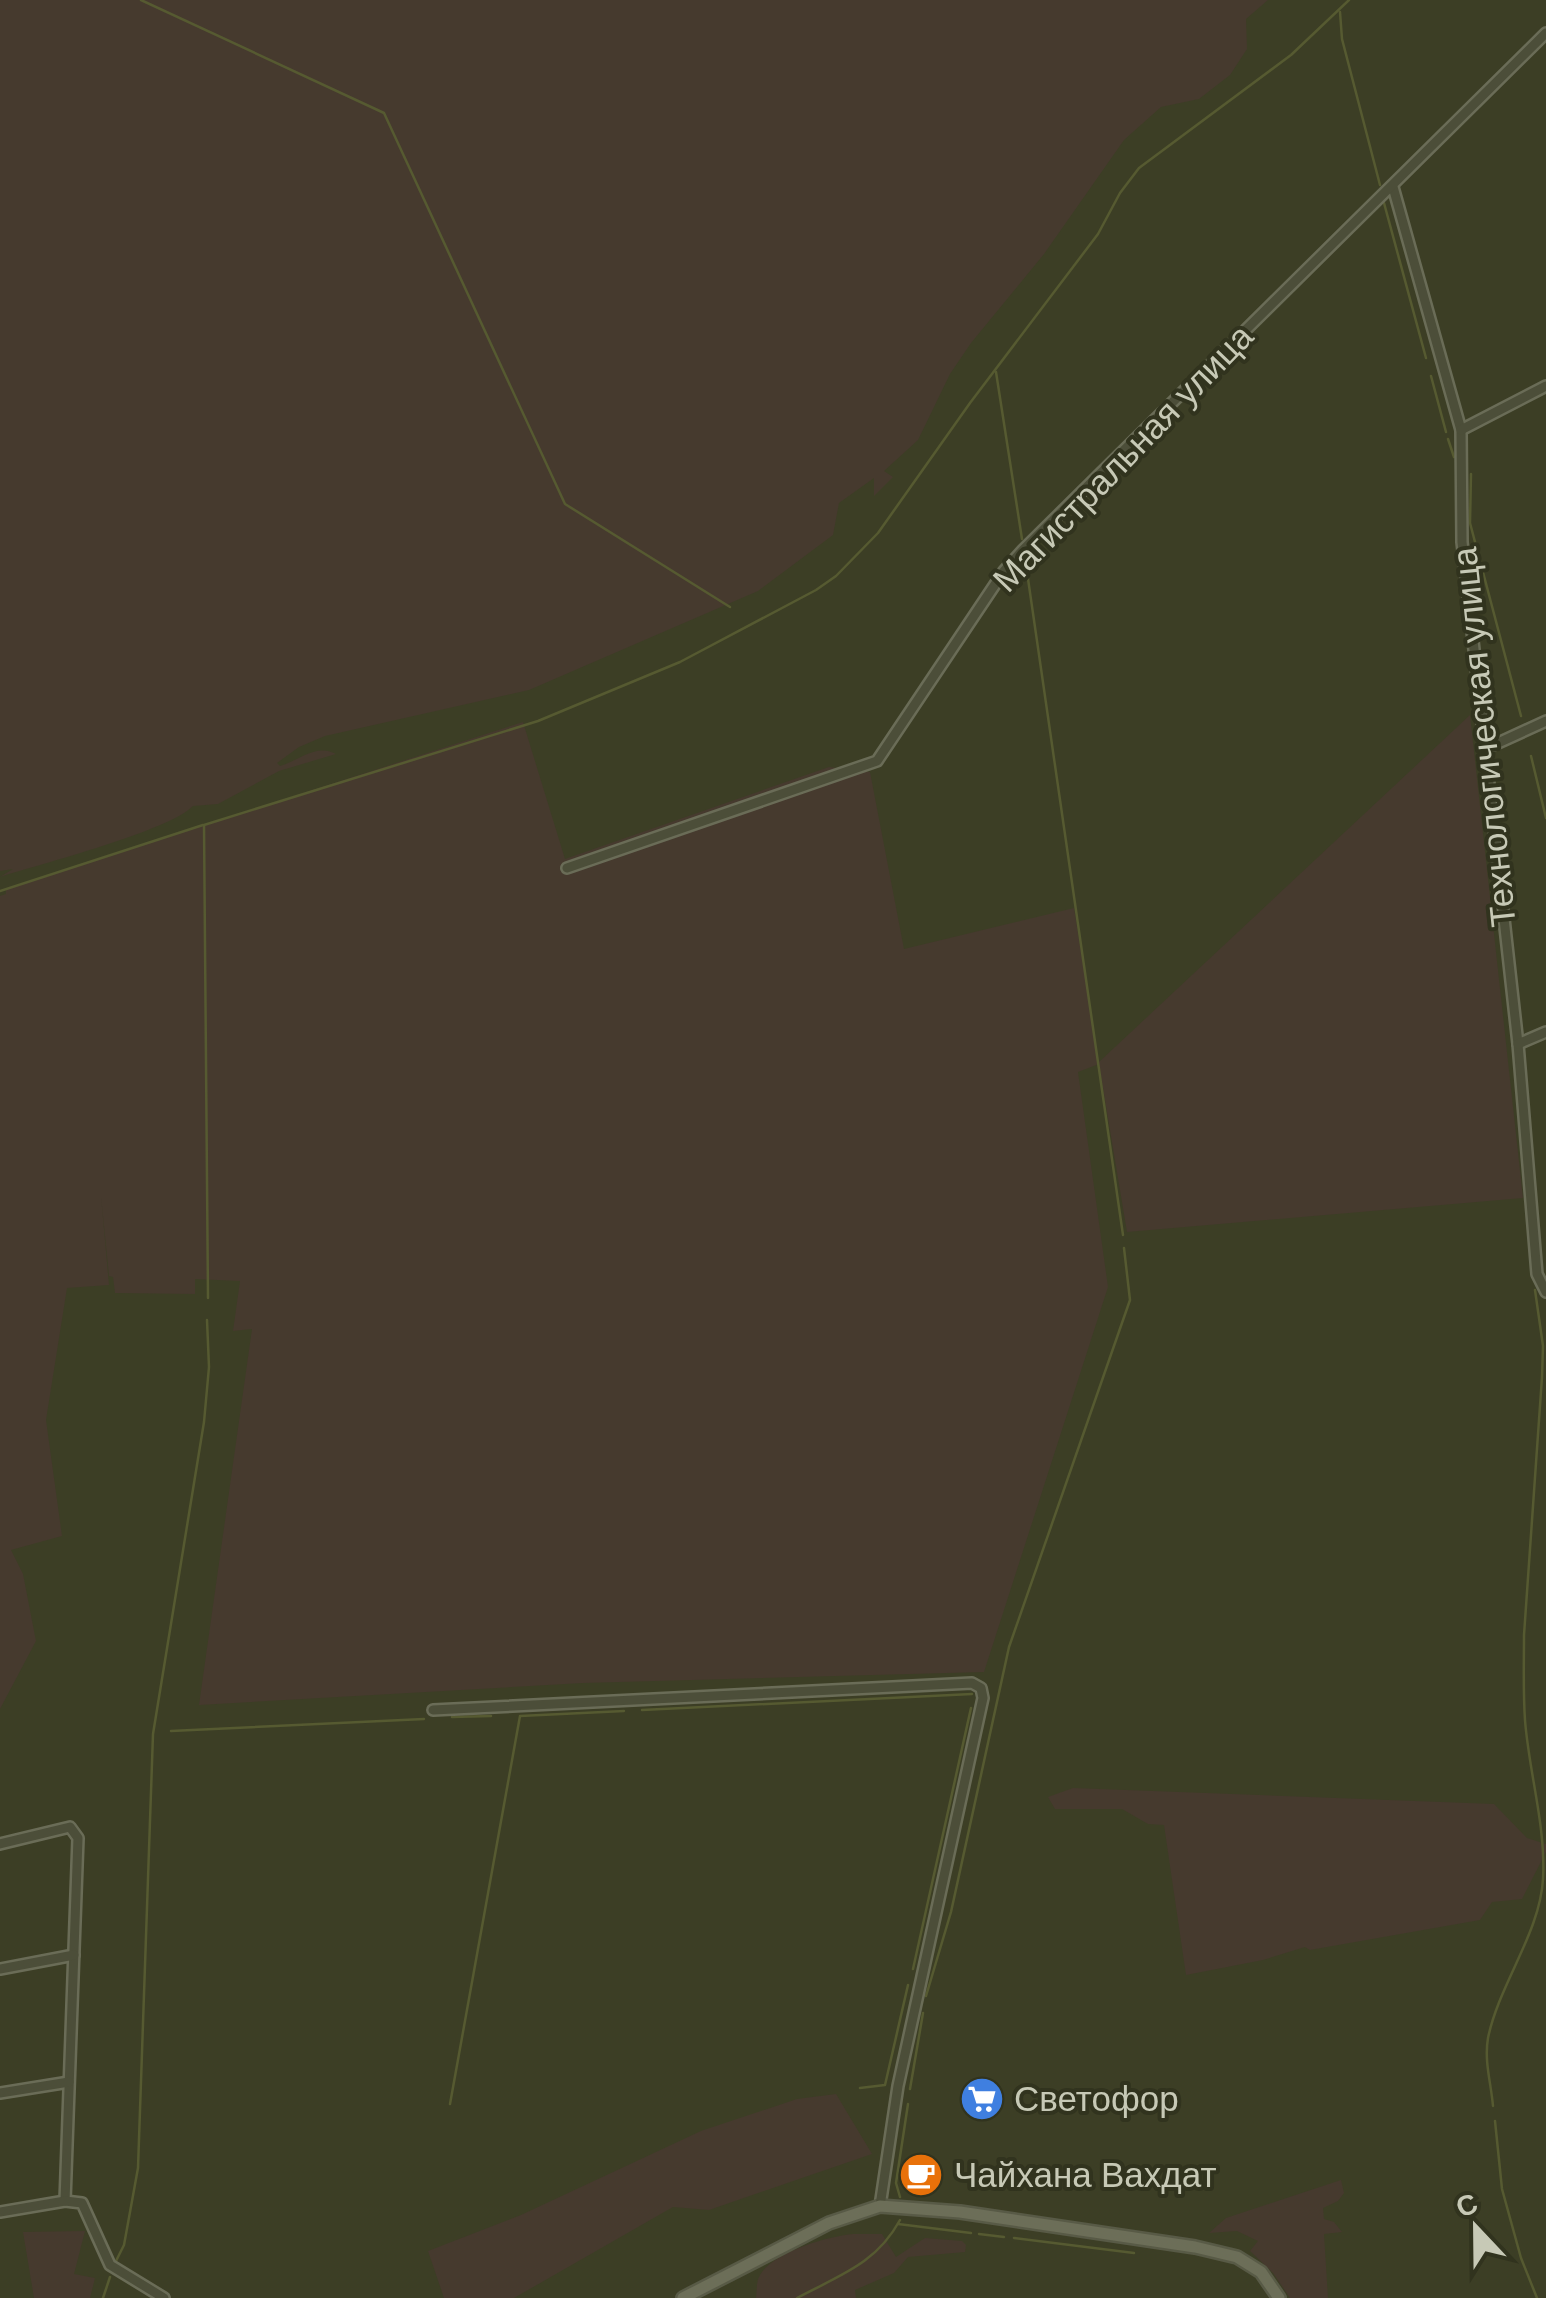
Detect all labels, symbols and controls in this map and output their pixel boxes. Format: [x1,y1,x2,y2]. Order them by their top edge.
street label: Магистральная улица [983,314,1263,602]
street label: Технологическая улица [1441,544,1527,929]
supermarket icon: Светофор [959,2076,1005,2122]
place label: Светофор [1014,2076,1179,2122]
cafe icon: Чайхана Вахдат [898,2152,944,2198]
place label: Чайхана Вахдат [954,2152,1216,2198]
north arrow [1426,2178,1526,2278]
text: С [1451,2184,1483,2226]

